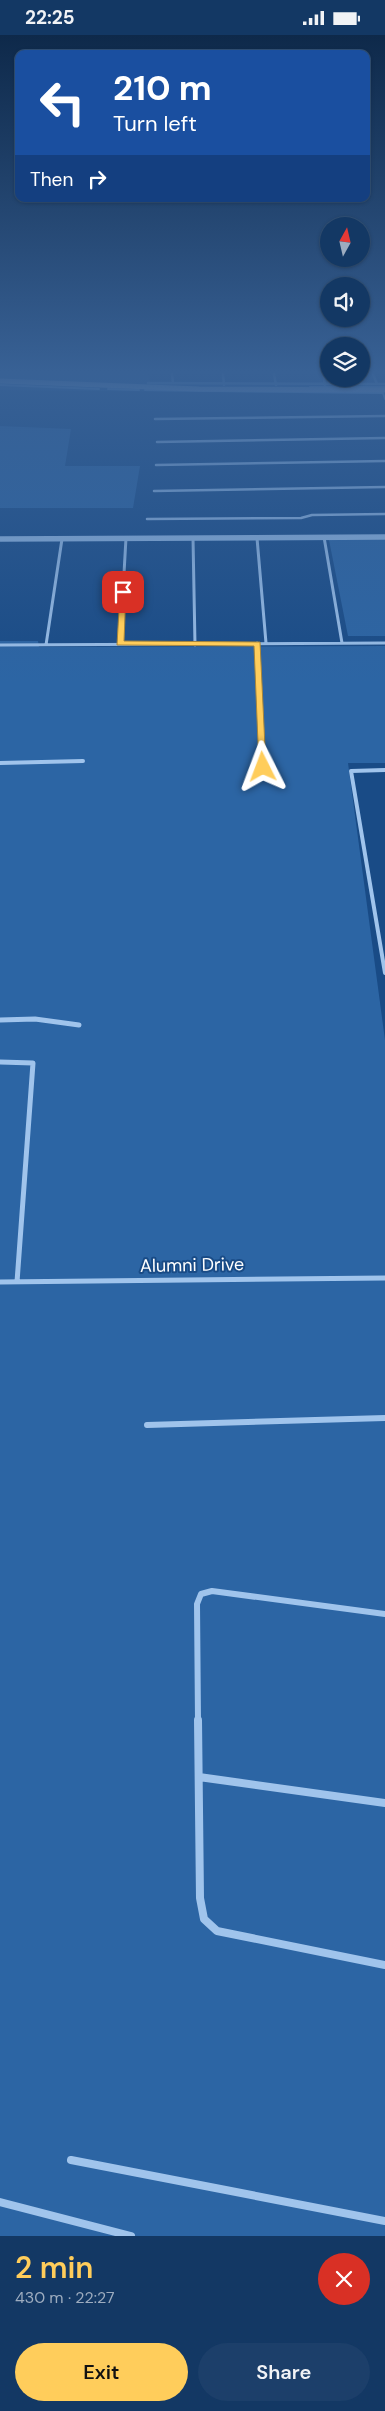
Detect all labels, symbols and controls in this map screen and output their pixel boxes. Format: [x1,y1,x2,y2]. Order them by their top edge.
text: 22:25 [25,5,75,30]
text: 210 m [113,65,212,111]
icon: left [30,70,95,135]
text: Turn left [113,109,197,138]
icon: right [83,165,111,193]
text: Then [30,167,73,192]
north arrow [320,217,370,267]
map controls [320,217,370,387]
button: sound [320,277,370,327]
button: layers [320,337,370,387]
pin [102,571,144,613]
icon: arrive [109,578,137,606]
position arrow [236,740,288,792]
street label: Alumni Drive [140,1252,244,1278]
text: 2 min [15,2248,93,2287]
button: close [318,2253,370,2305]
text: 430 m · 22:27 [15,2287,114,2308]
button: Exit [15,2343,188,2401]
button: Share [198,2343,370,2401]

